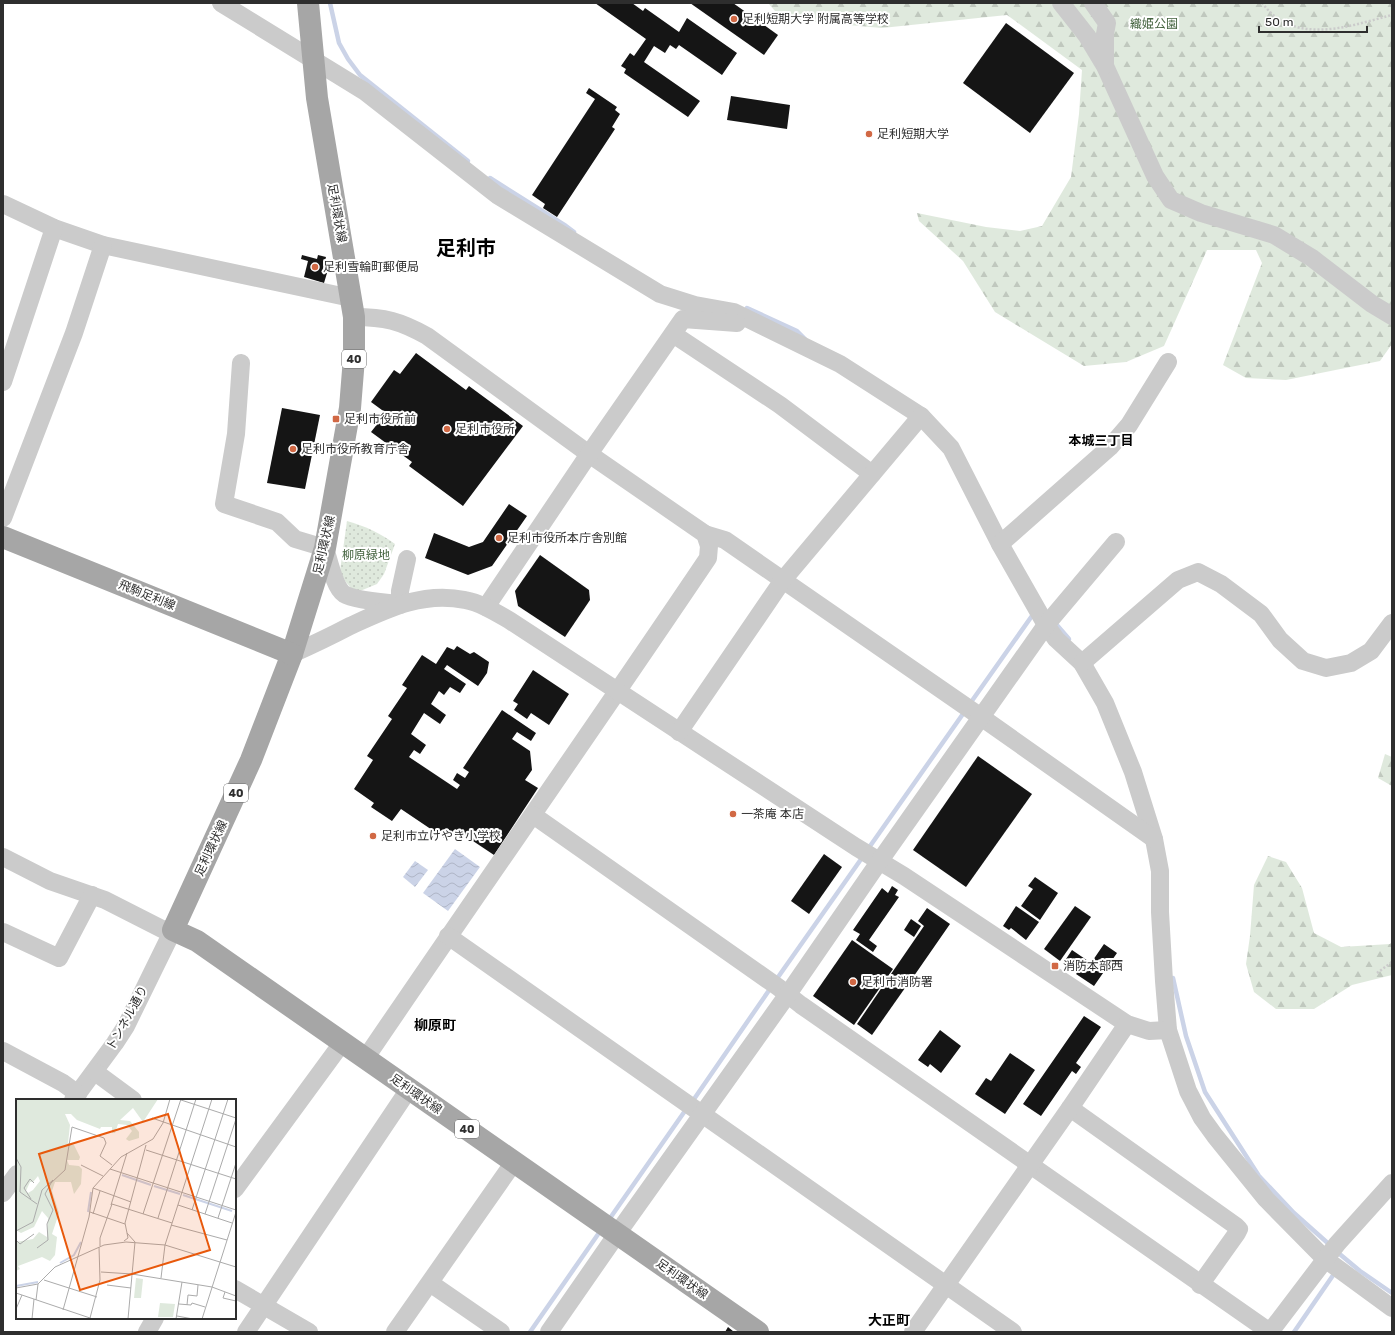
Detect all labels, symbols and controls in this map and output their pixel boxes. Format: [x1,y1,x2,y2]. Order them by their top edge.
scale bar [1259,8,1367,34]
place label: 足利短期大学 附属高等学校 [742,12,889,26]
marker: 足利短期大学 附属高等学校 [729,14,739,24]
text: 50 m [1265,15,1293,29]
park label: 織姫公園 [1130,17,1178,31]
place label: 足利短期大学 [877,127,949,141]
marker: 足利短期大学 [864,129,874,139]
street label: 足利環状線 [325,182,349,244]
district label: 足利市 [436,236,496,260]
place label: 足利雪輪町郵便局 [323,260,419,274]
marker: 足利雪輪町郵便局 [310,262,320,272]
road number: 40 [342,350,366,368]
place label: 足利市役所前 [344,412,416,426]
marker: 足利市役所前 [331,414,341,424]
place label: 足利市役所 [455,422,515,436]
marker: 足利市役所 [442,424,452,434]
district label: 本城三丁目 [1068,433,1134,448]
place label: 足利市役所教育庁舎 [301,442,409,456]
marker: 足利市役所教育庁舎 [288,444,298,454]
street label: 足利環状線 [310,514,338,576]
place label: 足利市役所本庁舎別館 [507,531,627,545]
marker: 足利市役所本庁舎別館 [494,533,504,543]
park label: 柳原緑地 [342,548,390,562]
street label: 飛駒足利線 [117,577,177,613]
road number: 40 [224,784,248,802]
place label: 一茶庵 本店 [741,807,804,821]
marker: 一茶庵 本店 [728,809,738,819]
street label: 足利環状線 [192,818,230,878]
place label: 足利市立けやき小学校 [381,829,501,843]
marker: 足利市立けやき小学校 [368,831,378,841]
place label: 消防本部西 [1063,959,1123,973]
marker: 消防本部西 [1050,961,1060,971]
place label: 足利市消防署 [861,975,933,989]
marker: 足利市消防署 [848,977,858,987]
street label: トンネル通り [103,983,151,1053]
district label: 柳原町 [414,1017,456,1034]
street label: 足利環状線 [387,1071,445,1117]
inset map [16,1099,236,1319]
road number: 40 [455,1120,479,1138]
street label: 足利環状線 [653,1256,711,1302]
district label: 大正町 [868,1312,910,1329]

